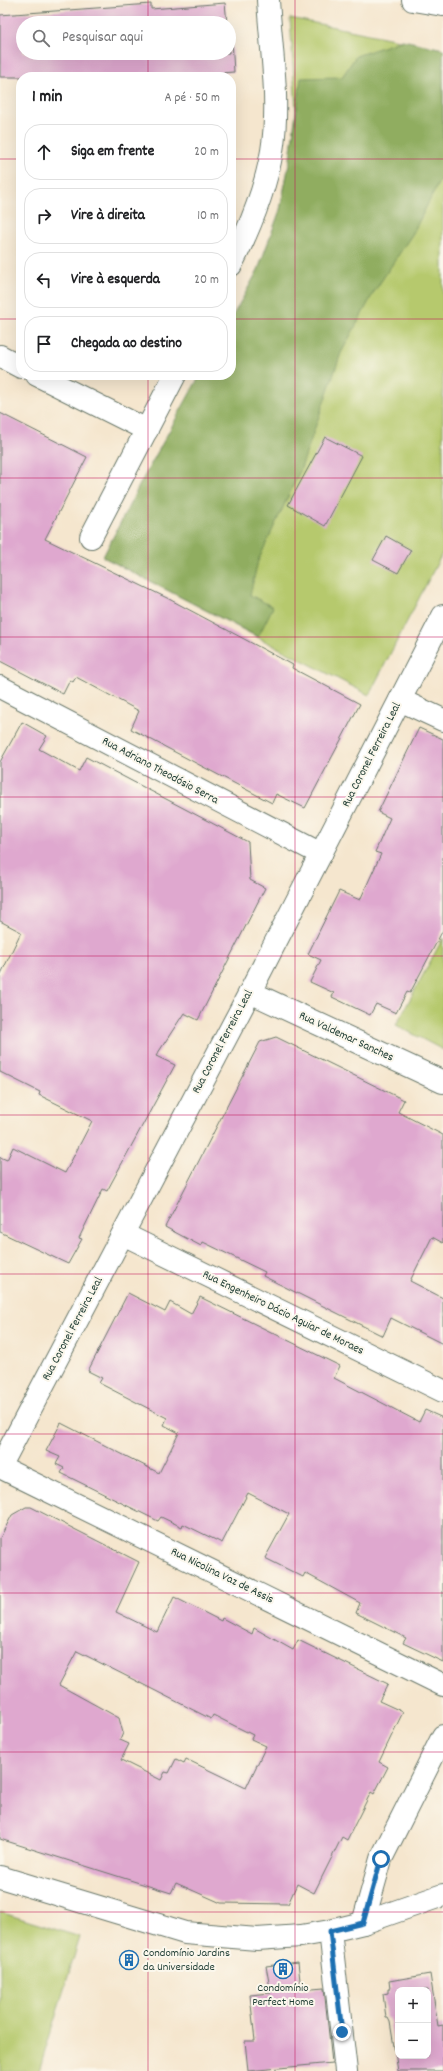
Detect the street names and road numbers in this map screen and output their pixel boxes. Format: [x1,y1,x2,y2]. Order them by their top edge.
street label: Rua Coronel Ferreira Leal [338,700,406,810]
street label: Rua Adriano Theodósio Serra [99,733,222,809]
street label: Rua Coronel Ferreira Leal [188,987,258,1097]
street label: Rua Valdemar Sanches [296,1008,396,1066]
street label: Rua Engenheiro Dácio Aguiar de Moraes [199,1266,367,1360]
street label: Rua Coronel Ferreira Leal [38,1274,108,1384]
street label: Rua Nicolina Vaz de Assis [168,1544,276,1608]

